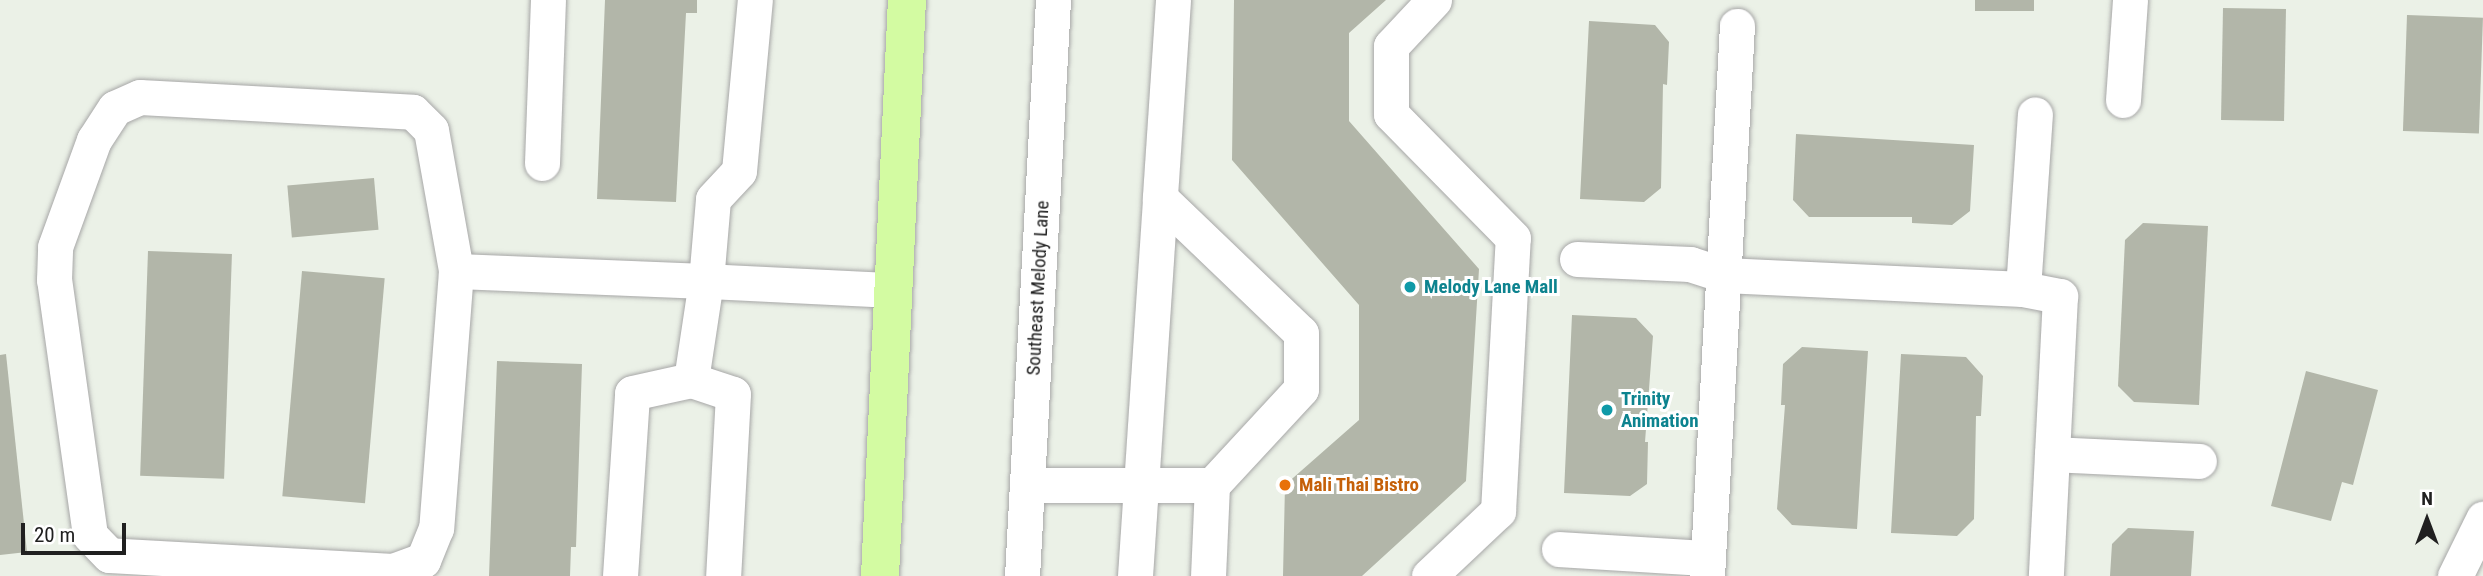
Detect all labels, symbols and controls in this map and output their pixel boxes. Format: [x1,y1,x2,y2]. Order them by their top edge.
street label: Southeast Melody Lane [1022,200,1054,376]
place label: Melody Lane Mall [1424,276,1558,298]
marker: Melody Lane Mall [1402,279,1418,295]
place label: Trinity Animation [1621,388,1699,432]
marker: Trinity Animation [1599,402,1615,418]
place label: Mali Thai Bistro [1299,474,1419,496]
marker: Mali Thai Bistro [1277,477,1293,493]
north arrow [2392,485,2462,555]
text: N [2421,487,2433,510]
scale bar [24,510,130,554]
text: 20 m [34,523,75,547]

